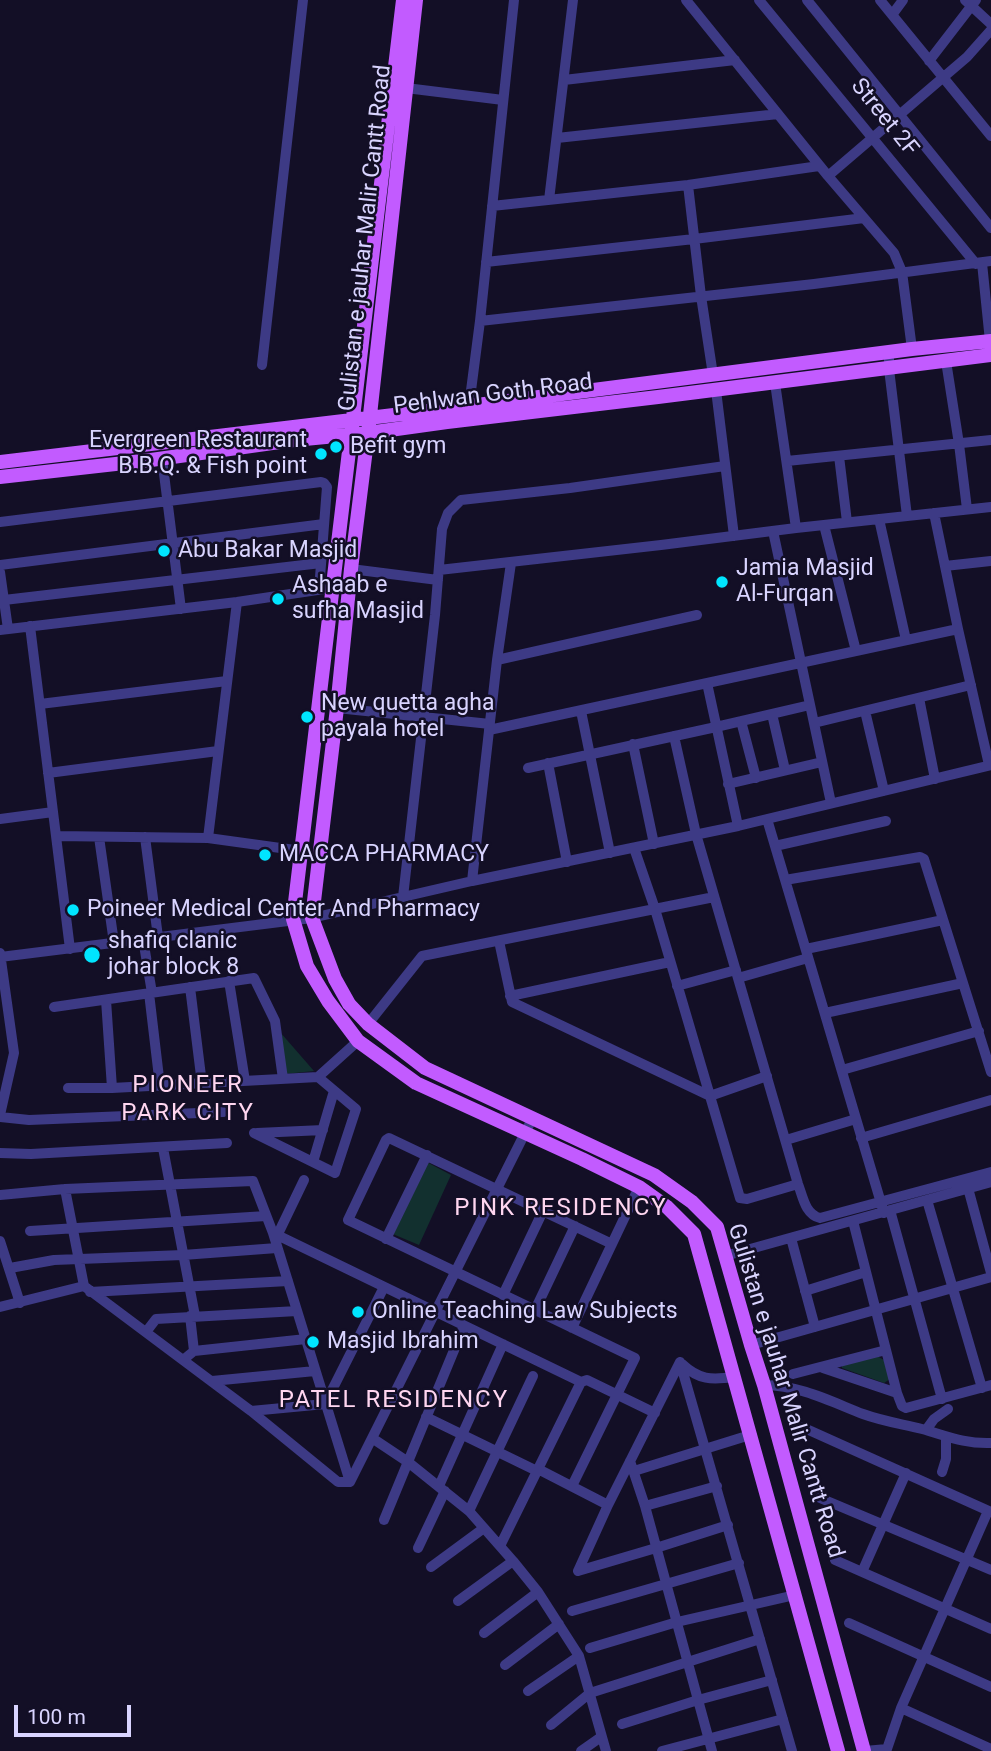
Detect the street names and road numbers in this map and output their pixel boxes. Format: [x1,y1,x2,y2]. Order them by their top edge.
street label: Gulistan e jauhar Malir Cantt Road [334,63,398,413]
street label: Street 2F [844,74,924,162]
street label: Pehlwan Goth Road [392,369,594,421]
street label: Gulistan e jauhar Malir Cantt Road [721,1221,849,1561]

